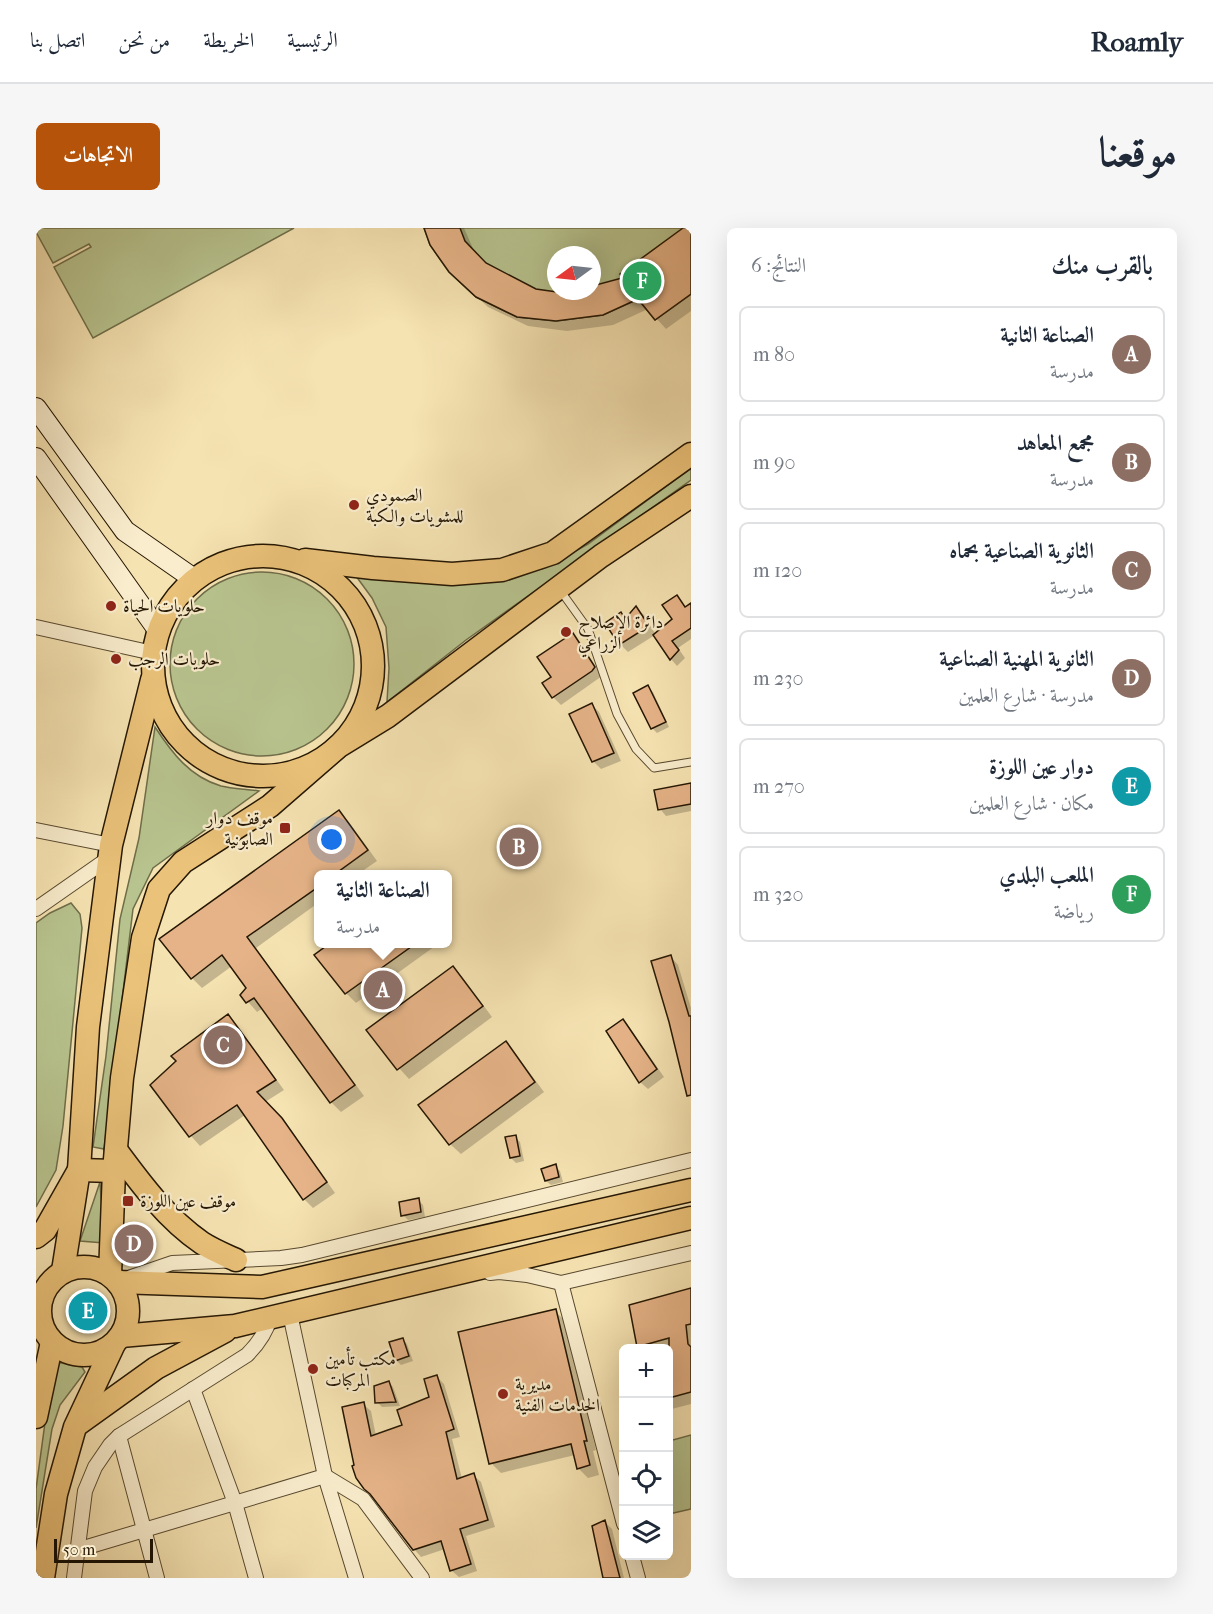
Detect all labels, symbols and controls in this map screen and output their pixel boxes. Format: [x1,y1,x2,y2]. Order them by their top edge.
text: Roamly [1091,25,1183,58]
text: اتصل بنا [30,28,85,52]
text: من نحن [118,28,170,52]
text: الخريطة [203,28,254,52]
text: الرئيسية [287,28,338,52]
button: الاتجاهات [36,123,160,190]
text: موقعنا [1099,128,1177,177]
north arrow [547,246,601,300]
text: بالقرب منك [1051,250,1153,281]
text: النتائج: 6 [751,254,806,277]
pin: F [622,259,662,304]
text: الصناعة الثانية [1000,322,1094,348]
text: 80 m [753,343,795,366]
text: A [1125,343,1138,366]
text: مدرسة [1050,360,1094,383]
text: مجمع المعاهد [1016,430,1094,456]
text: 90 m [753,451,795,474]
text: B [1125,451,1138,474]
text: مدرسة [1050,468,1094,491]
place label: الصمودي للمشويات والكبة [366,485,464,527]
marker: الصمودي للمشويات والكبة [347,498,361,512]
text: الثانوية الصناعية بحماه [949,538,1094,564]
text: 120 m [753,559,802,582]
text: C [1125,559,1138,582]
text: مدرسة [1050,576,1094,599]
place label: حلويات الحياة [123,596,205,617]
marker: حلويات الحياة [104,599,118,613]
place label: دائرة الإصلاح الزراعي [578,612,663,658]
marker: دائرة الإصلاح الزراعي [559,625,573,639]
text: الثانوية المهنية الصناعية [939,646,1094,672]
place label: حلويات الرجب [128,649,220,671]
marker: حلويات الرجب [109,652,123,666]
text: 230 m [753,667,803,690]
text: D [1124,667,1139,690]
text: مدرسة · شارع العلمين [959,684,1094,707]
text: دوار عين اللوزة [989,754,1094,780]
text: 270 m [753,775,805,798]
text: E [1125,775,1138,798]
text: مكان · شارع العلمين [969,792,1094,815]
place label: موقف دوار الصابونية [204,808,273,850]
marker: موقف دوار الصابونية [278,821,292,835]
pin: B [500,824,538,870]
your location [317,825,346,854]
text: الملعب البلدي [999,862,1094,888]
popup [314,870,452,948]
text: الصناعة الثانية [336,877,430,903]
text: 320 m [753,883,803,906]
text: F [1126,883,1137,906]
text: رياضة [1054,900,1094,923]
text: مدرسة [336,915,380,938]
pin: A [364,968,402,1012]
pin: C [204,1022,243,1068]
place label: موقف عين اللوزة [140,1191,236,1212]
marker: موقف عين اللوزة [121,1194,135,1208]
pin: D [114,1222,154,1266]
pin: E [68,1288,108,1334]
map controls [619,1344,673,1560]
button: + [619,1344,673,1398]
place label: مكتب تأمين المركبات [325,1346,396,1392]
marker: مكتب تأمين المركبات [306,1362,320,1376]
place label: مديرية الخدمات الفنية [515,1374,600,1416]
marker: مديرية الخدمات الفنية [496,1387,510,1401]
button: − [619,1398,673,1452]
button: locate [619,1452,673,1506]
button: layers [619,1506,673,1560]
scale bar [54,1536,153,1564]
text: 50 m [63,1540,95,1559]

